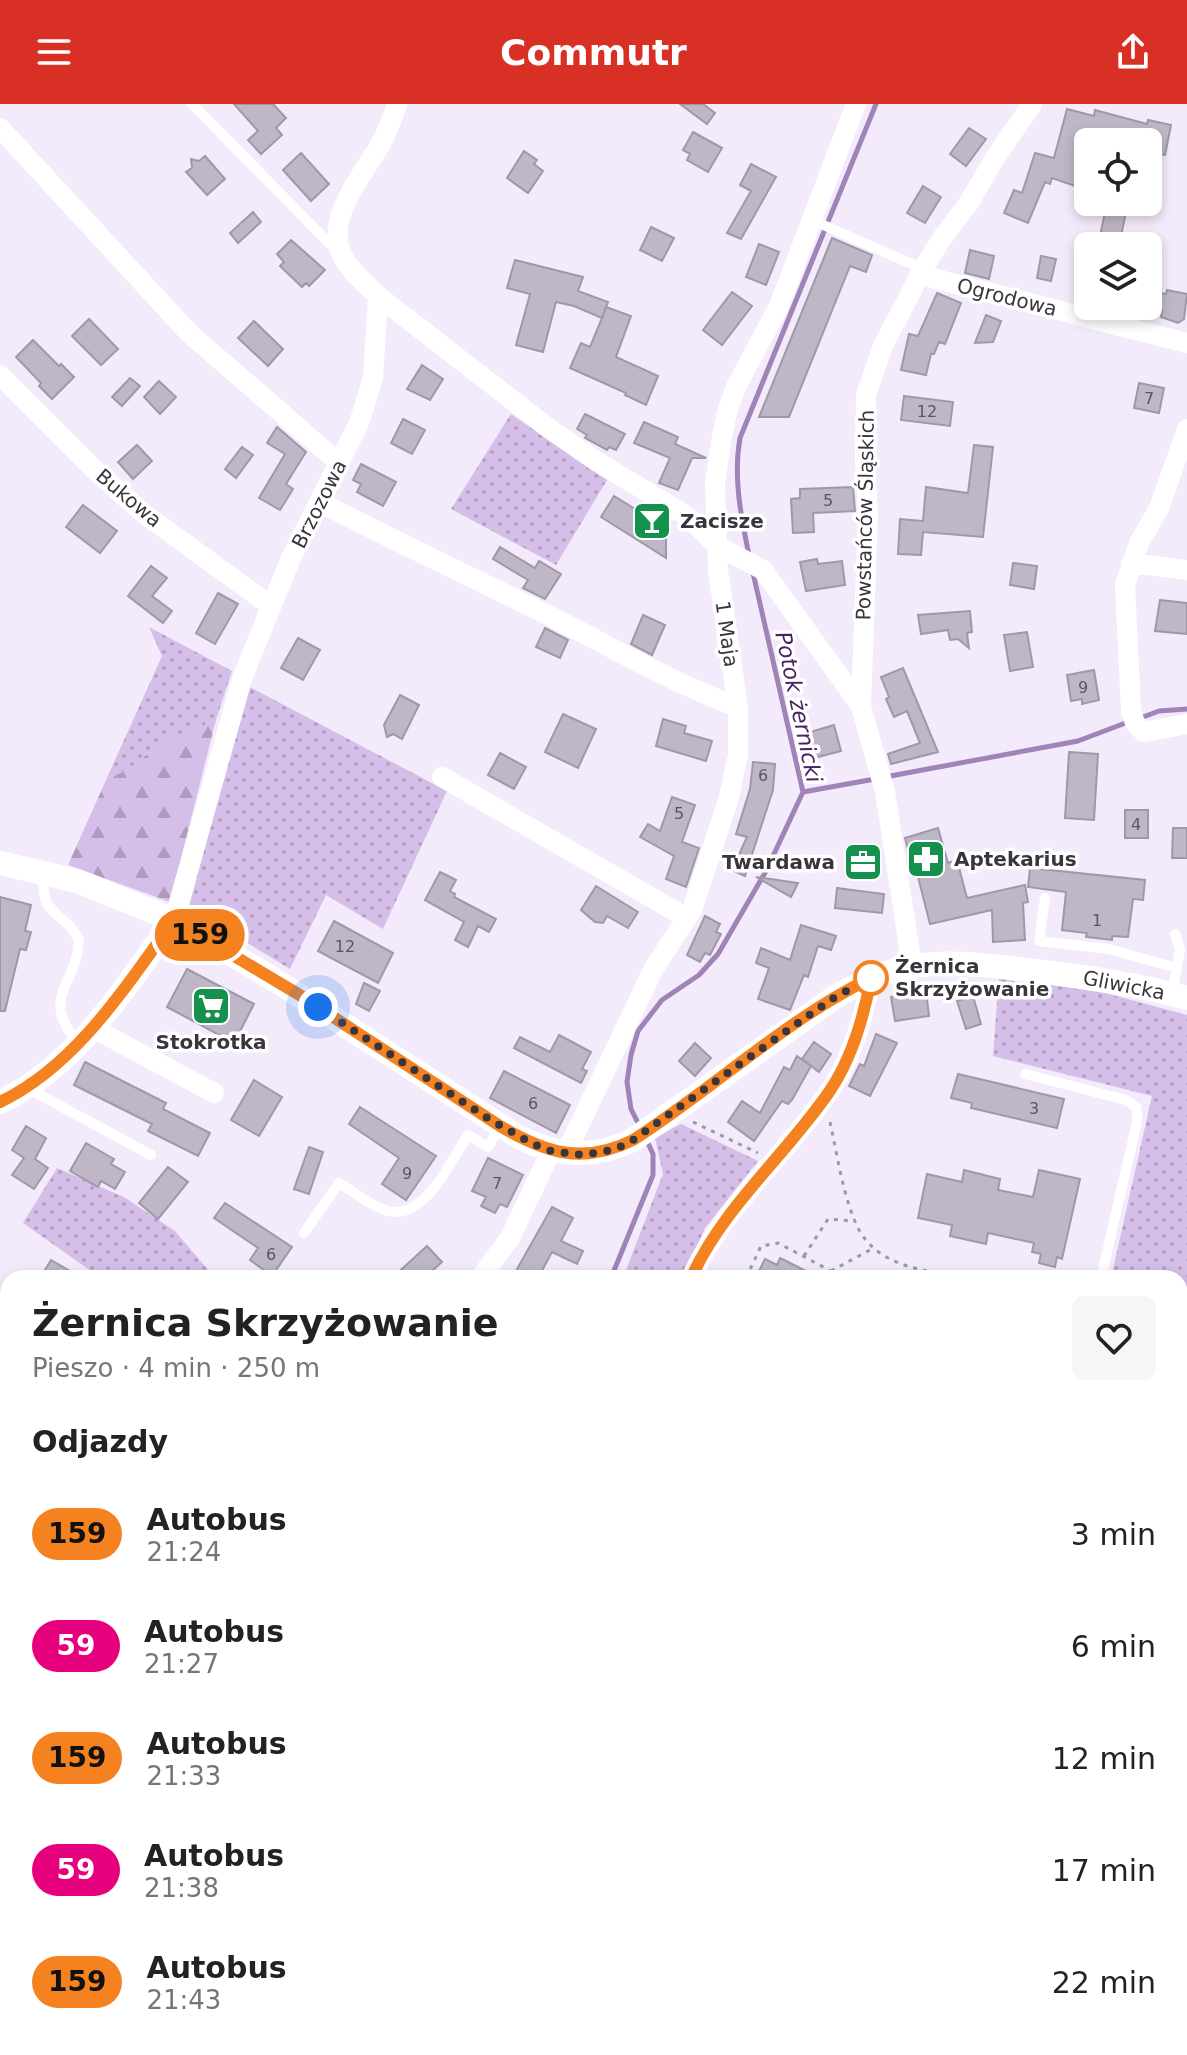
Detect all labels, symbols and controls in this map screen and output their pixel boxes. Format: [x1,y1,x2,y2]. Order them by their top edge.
icon: menu [32,30,76,74]
icon: share [1111,30,1155,74]
text: Commutr [500,32,687,73]
map controls [1074,128,1162,320]
button: locate [1074,128,1162,216]
button: layers [1074,232,1162,320]
street label: Ogrodowa [955,273,1059,321]
house number: 7 [1144,389,1154,408]
house number: 12 [917,402,937,421]
street label: Powstańców Śląskich [851,409,879,621]
street label: Brzozowa [287,456,351,552]
street label: Bukowa [91,464,167,532]
house number: 5 [823,491,833,510]
bar icon: Zacisze [631,500,673,542]
place label: Zacisze [680,509,764,533]
street label: 1 Maja [710,599,744,669]
water label: Potok żernicki [770,629,827,785]
house number: 9 [1078,678,1088,697]
house number: 6 [758,766,768,785]
house number: 5 [674,804,684,823]
house number: 4 [1131,815,1141,834]
pharmacy icon: Aptekarius [905,838,947,880]
office icon: Twardawa [842,841,884,883]
place label: Aptekarius [954,847,1077,871]
place label: Twardawa [722,850,835,874]
line badge: 159 [154,909,246,961]
house number: 1 [1092,911,1102,930]
text: 159 [171,918,229,951]
house number: 12 [335,937,355,956]
place label: Żernica Skrzyżowanie [895,954,1049,1001]
marker: Żernica Skrzyżowanie [854,961,888,995]
street label: Gliwicka [1081,965,1167,1005]
supermarket icon: Stokrotka [190,985,232,1027]
your location [298,987,338,1027]
place label: Stokrotka [156,1030,266,1054]
house number: 6 [528,1094,538,1113]
house number: 3 [1029,1099,1039,1118]
house number: 9 [402,1164,412,1183]
house number: 7 [492,1174,502,1193]
house number: 6 [266,1245,276,1264]
button: heart [1072,1296,1156,1380]
text: Żernica Skrzyżowanie [32,1301,499,1345]
text: Pieszo · 4 min · 250 m [32,1353,320,1383]
text: Odjazdy [32,1424,168,1459]
text: Autobus [146,1502,287,1537]
text: 159 [48,1517,106,1550]
text: 3 min [1071,1517,1156,1552]
text: 21:24 [146,1537,221,1567]
text: Autobus [144,1614,284,1649]
text: 59 [57,1629,95,1662]
text: 6 min [1071,1629,1156,1664]
text: 21:27 [144,1649,219,1679]
text: Autobus [146,1726,287,1761]
text: 159 [48,1741,106,1774]
text: 12 min [1052,1741,1156,1776]
text: 21:33 [146,1761,221,1791]
text: Autobus [144,1838,284,1873]
text: 59 [57,1853,95,1886]
text: 17 min [1052,1853,1156,1888]
text: 21:38 [144,1873,219,1903]
text: Autobus [146,1950,287,1985]
text: 159 [48,1965,106,1998]
text: 22 min [1052,1965,1156,2000]
text: 21:43 [146,1985,221,2015]

